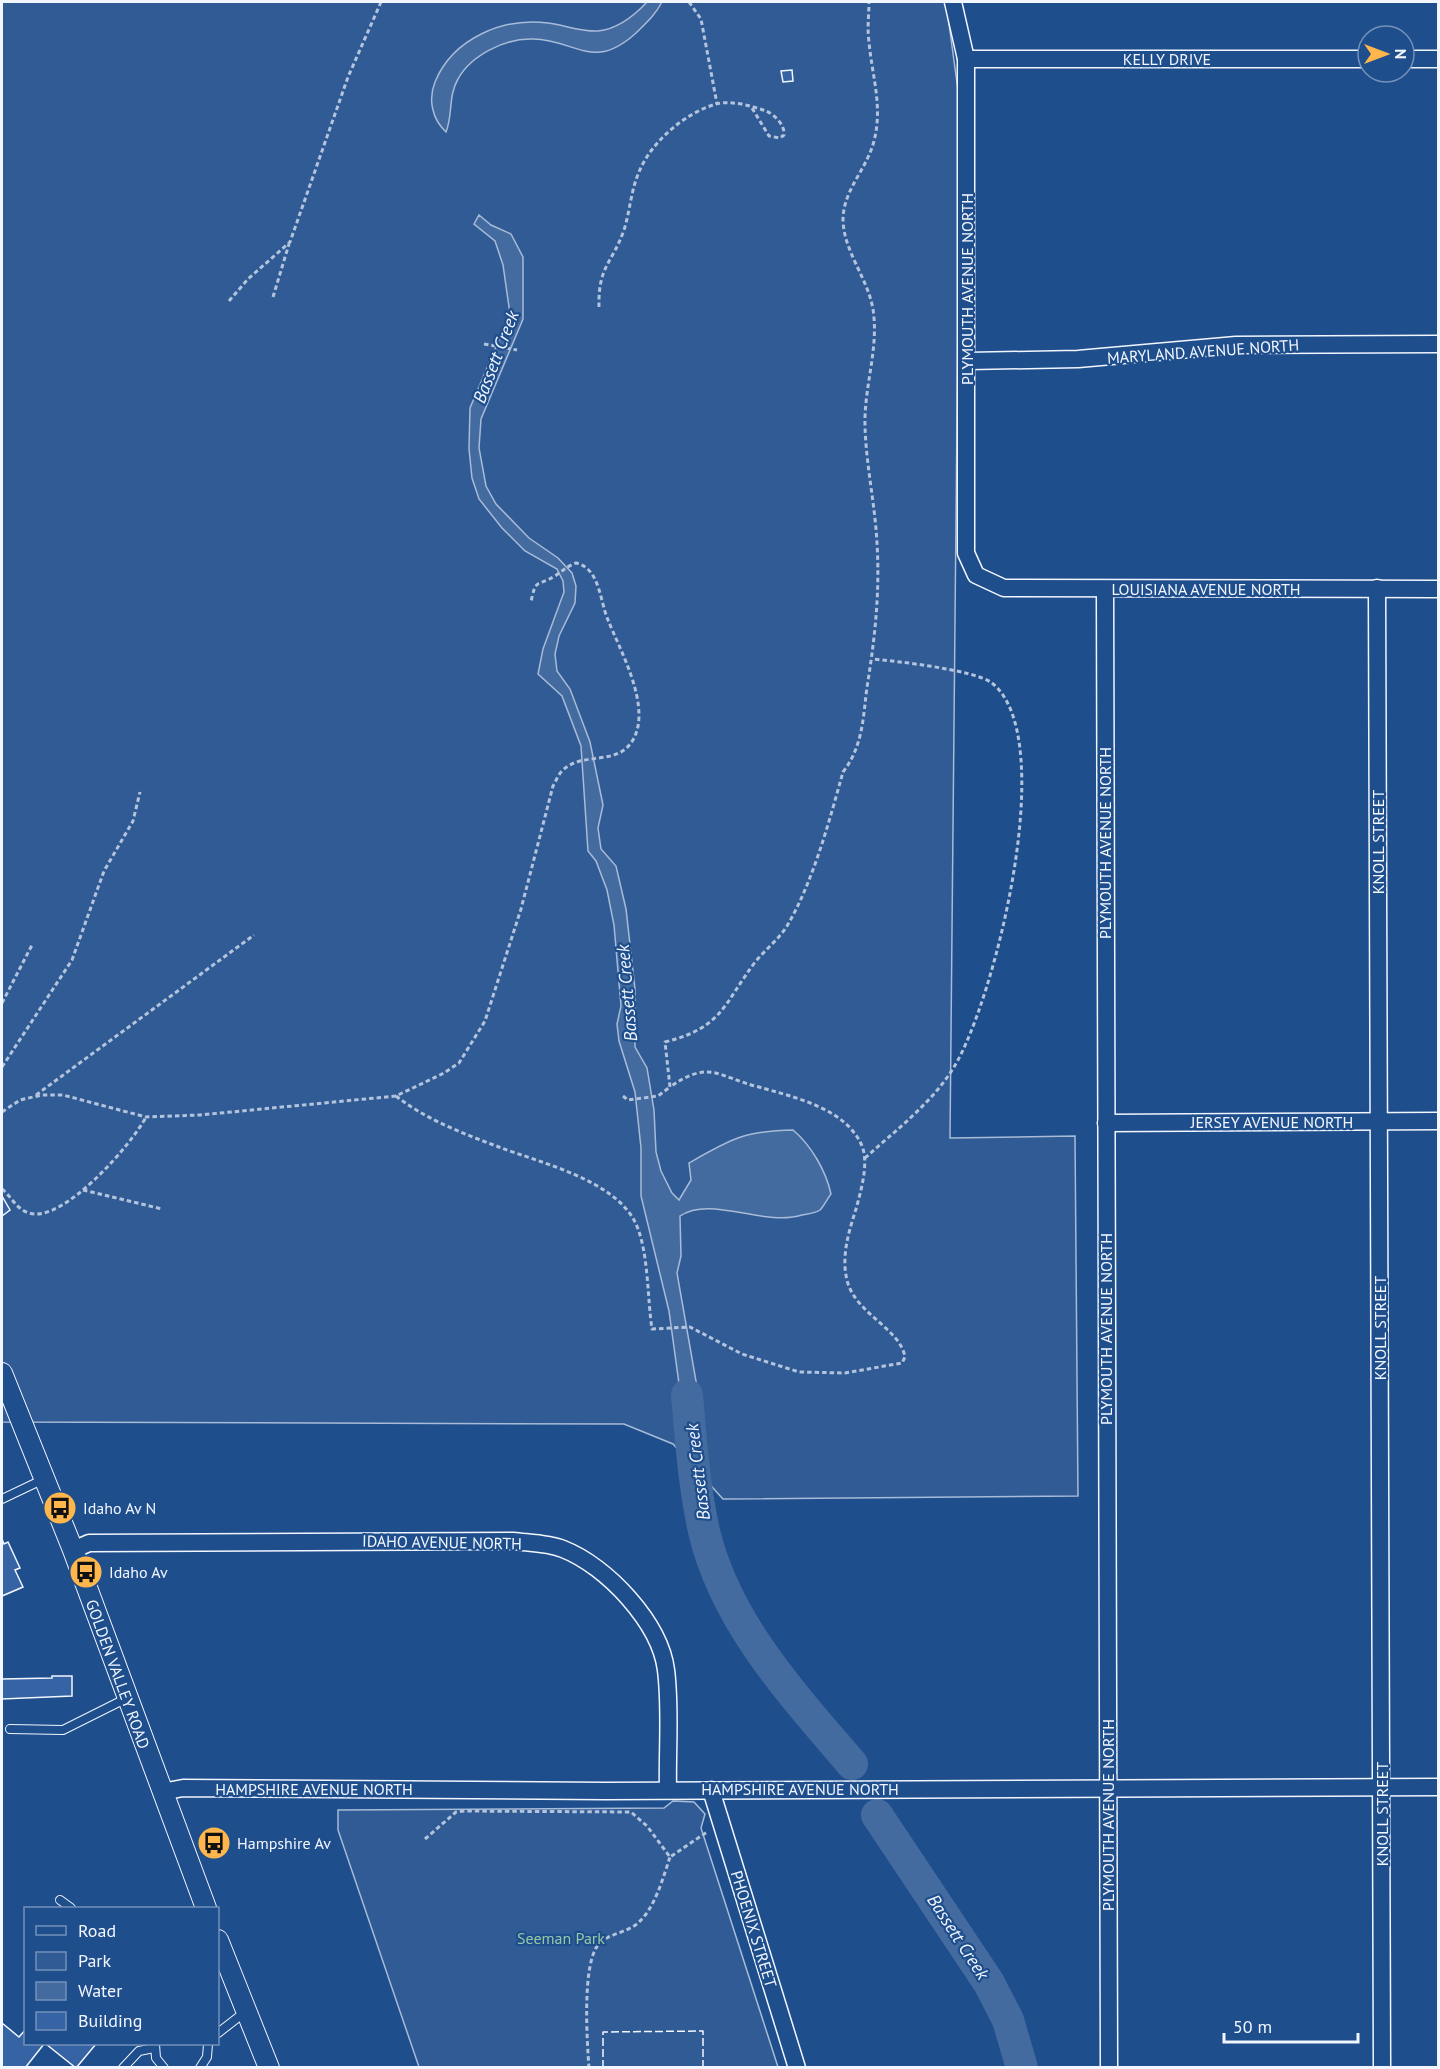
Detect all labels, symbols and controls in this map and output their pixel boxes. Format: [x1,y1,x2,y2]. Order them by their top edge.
north arrow [1356,24,1416,84]
street label: KELLY DRIVE [1123,49,1211,69]
text: N [1391,49,1411,59]
street label: PLYMOUTH AVENUE NORTH [957,193,977,385]
water label: Bassett Creek [467,306,524,406]
street label: MARYLAND AVENUE NORTH [1106,334,1300,368]
street label: LOUISIANA AVENUE NORTH [1111,579,1301,599]
street label: PLYMOUTH AVENUE NORTH [1095,747,1115,939]
street label: KNOLL STREET [1368,790,1388,894]
water label: Bassett Creek [611,943,642,1043]
street label: JERSEY AVENUE NORTH [1190,1112,1353,1132]
street label: PLYMOUTH AVENUE NORTH [1096,1233,1116,1425]
street label: KNOLL STREET [1370,1276,1390,1380]
water label: Bassett Creek [680,1421,715,1522]
bus stop icon: Idaho Av N [42,1490,78,1526]
place label: Idaho Av N [83,1498,156,1518]
street label: IDAHO AVENUE NORTH [362,1531,522,1553]
bus stop icon: Idaho Av [68,1554,104,1590]
place label: Idaho Av [109,1562,168,1582]
street label: GOLDEN VALLEY ROAD [82,1597,154,1751]
street label: PLYMOUTH AVENUE NORTH [1098,1719,1118,1911]
street label: KNOLL STREET [1372,1762,1392,1866]
street label: HAMPSHIRE AVENUE NORTH [215,1779,413,1799]
street label: HAMPSHIRE AVENUE NORTH [701,1779,899,1799]
bus stop icon: Hampshire Av [196,1825,232,1861]
place label: Hampshire Av [237,1833,331,1853]
street label: PHOENIX STREET [727,1868,781,1990]
water label: Bassett Creek [922,1890,995,1985]
legend [24,1907,219,2045]
text: Road [78,1919,116,1942]
park label: Seeman Park [517,1928,605,1948]
text: Park [78,1949,111,1972]
text: Water [78,1979,122,2002]
scale bar [1224,2006,1358,2044]
text: Building [78,2009,142,2032]
text: 50 m [1233,2015,1272,2038]

